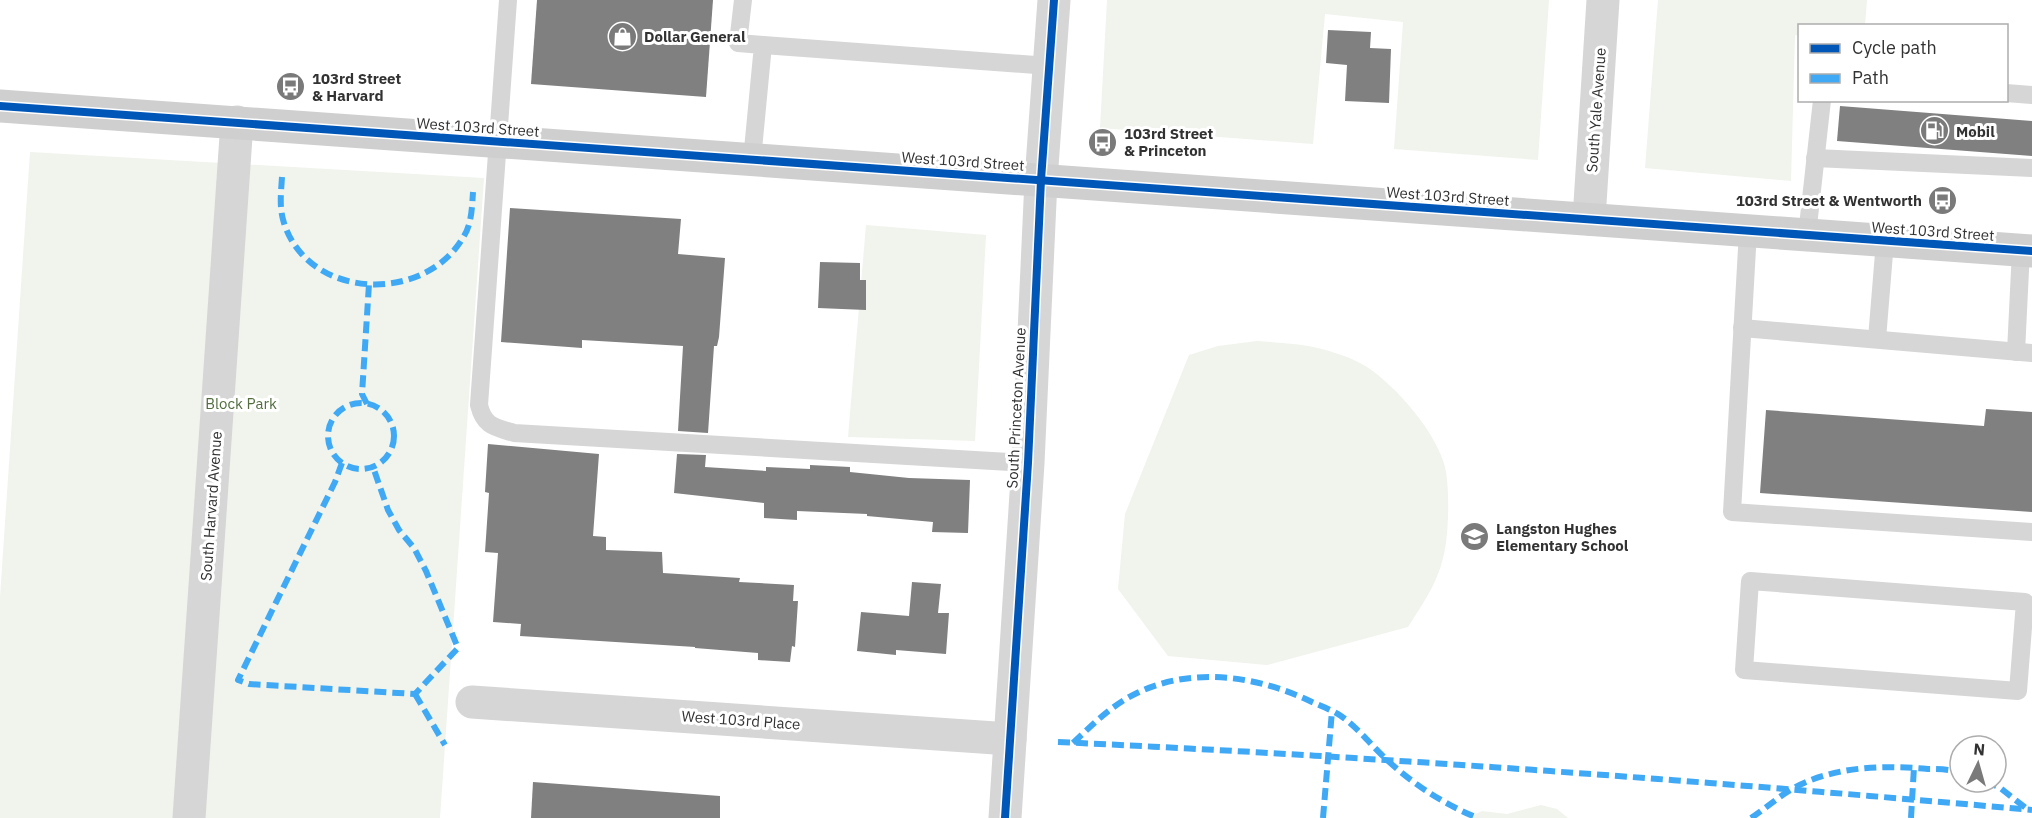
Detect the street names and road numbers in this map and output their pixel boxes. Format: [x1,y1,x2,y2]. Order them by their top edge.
street label: South Yale Avenue [1582,47,1610,173]
street label: West 103rd Street [416,113,540,141]
street label: West 103rd Street [901,147,1025,175]
street label: West 103rd Street [1386,182,1510,210]
street label: West 103rd Street [1871,217,1995,245]
street label: South Princeton Avenue [1002,327,1030,489]
street label: South Harvard Avenue [196,430,226,582]
street label: West 103rd Place [681,706,801,734]

